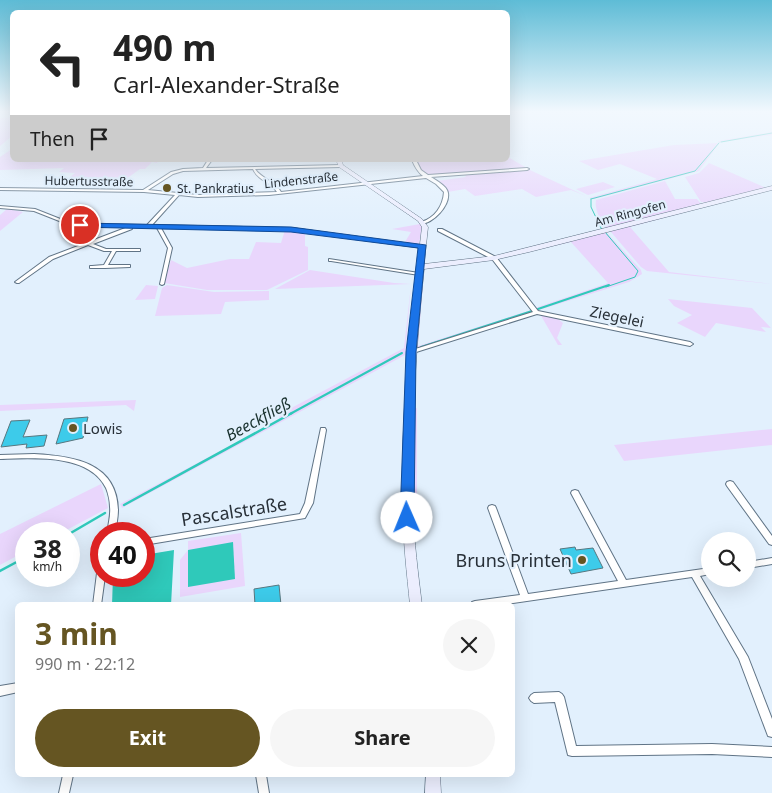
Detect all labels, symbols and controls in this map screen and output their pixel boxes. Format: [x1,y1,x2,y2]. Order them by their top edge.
text: 490 m [113,24,216,71]
icon: left [30,30,95,95]
text: Carl-Alexander-Straße [113,69,340,99]
icon: arrive [85,125,113,153]
text: Then [30,126,75,152]
street label: Lindenstraße [263,168,339,192]
street label: Hubertusstraße [44,172,134,190]
place label: St. Pankratius [177,180,254,197]
marker: St. Pankratius [161,182,173,194]
street label: Am Ringofen [593,195,667,231]
pin [59,204,101,246]
icon: arrive [66,211,94,239]
street label: Ziegelei [588,301,646,331]
water label: Beeckfließ [221,392,295,446]
place label: Lowis [83,418,122,438]
marker: Lowis [67,422,79,434]
street label: Pascalstraße [179,491,289,531]
position arrow [380,491,432,543]
speed limit sign: 40 [90,522,155,587]
text: 38 [33,531,62,565]
map controls [701,532,756,587]
button: search [701,532,756,587]
place label: Bruns Printen [455,548,572,572]
marker: Bruns Printen [576,554,588,566]
text: km/h [33,558,62,575]
text: 3 min [35,613,118,654]
button: close [443,619,495,671]
text: 990 m · 22:12 [35,653,135,675]
button: Exit [35,709,260,767]
button: Share [270,709,495,767]

